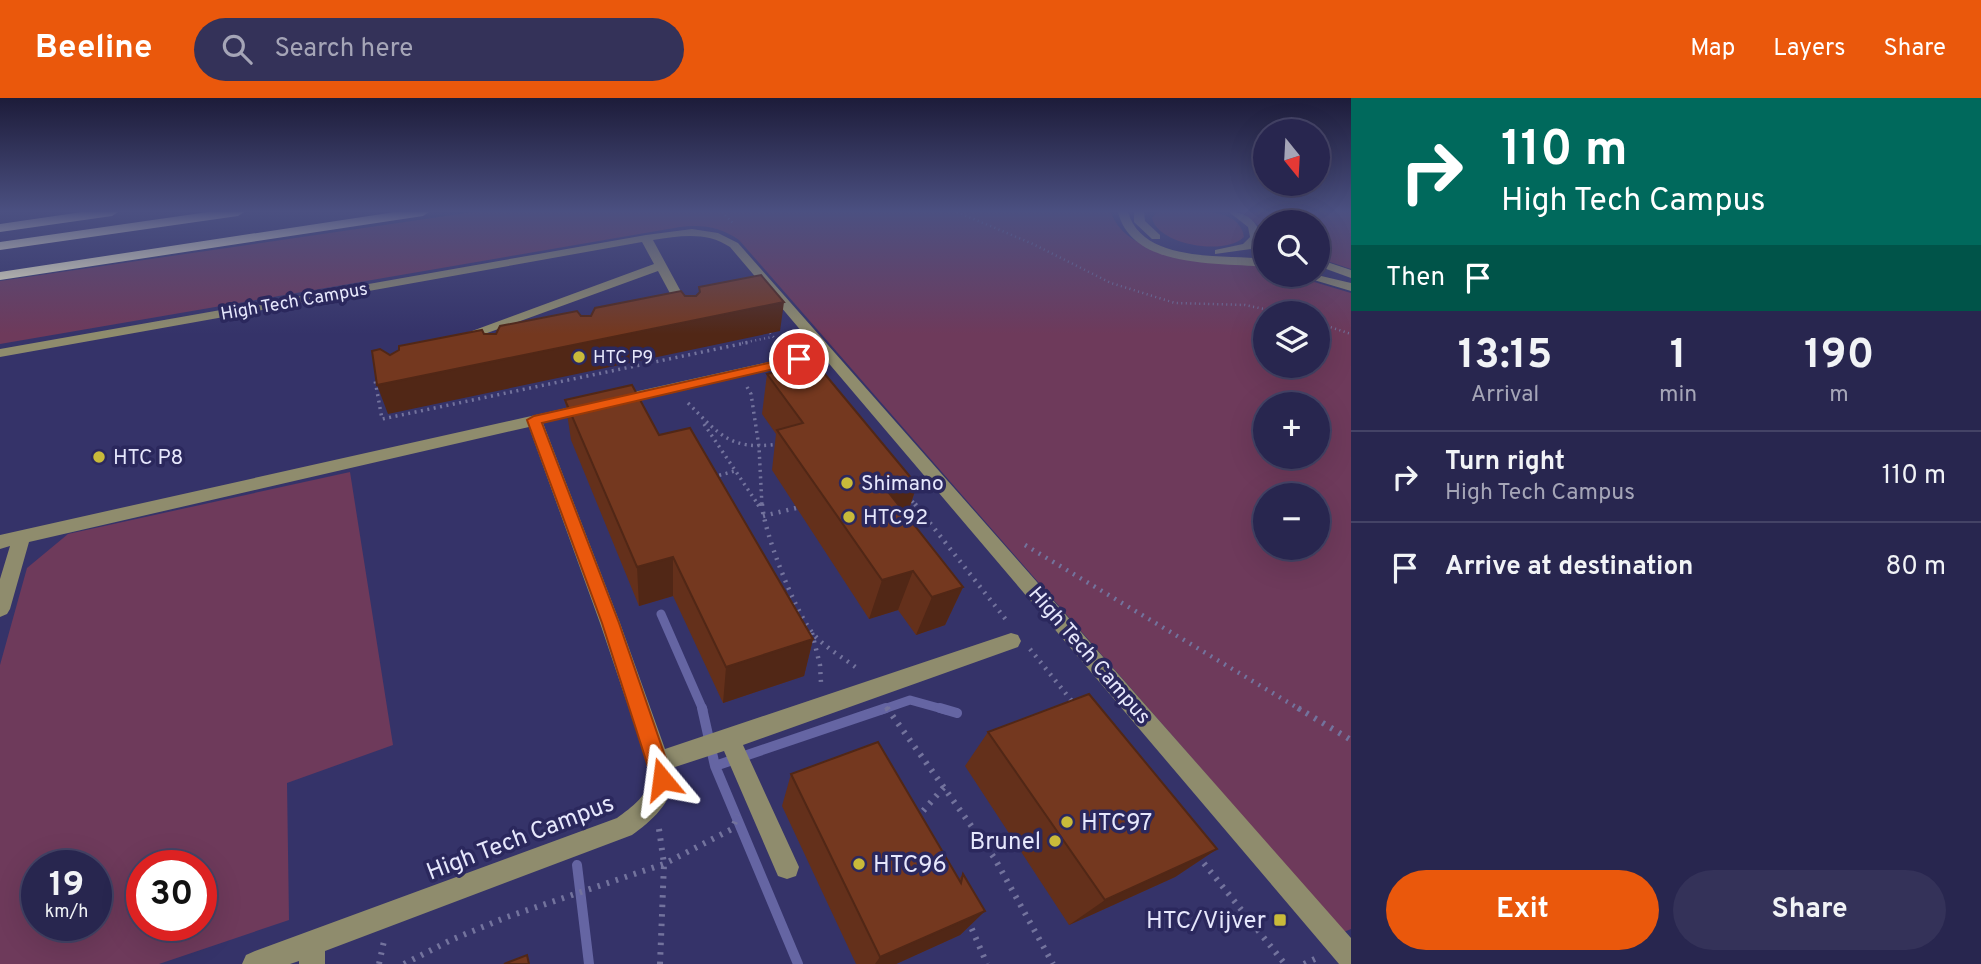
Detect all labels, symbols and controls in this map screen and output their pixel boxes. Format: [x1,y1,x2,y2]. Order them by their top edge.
search box [194,18,684,81]
text: Beeline [35,28,152,70]
icon: search [218,30,256,68]
text: Search here [274,33,413,66]
text: Map [1690,34,1735,64]
text: Layers [1773,34,1845,64]
text: Share [1883,34,1946,64]
north arrow [1253,119,1330,196]
map controls [1253,119,1330,560]
text: 110 m [1501,121,1628,183]
icon: right [1386,126,1477,217]
text: High Tech Campus [1501,182,1765,222]
button: search [1253,210,1330,287]
icon: arrive [1459,259,1497,297]
text: Then [1386,262,1445,295]
street label: High Tech Campus [219,278,370,327]
button: layers [1253,301,1330,378]
pin [769,329,829,389]
text: 13:15 [1458,330,1552,383]
text: 1 [1670,330,1687,383]
text: 190 [1804,330,1874,383]
icon: arrive [780,340,818,378]
place label: HTC P9 [593,347,653,370]
marker: HTC P9 [571,349,587,365]
text: Arrival [1471,381,1539,410]
text: min [1659,381,1697,410]
text: m [1829,381,1849,410]
button: + [1253,392,1330,469]
place label: HTC P8 [113,445,183,472]
text: Turn right [1445,446,1565,479]
marker: HTC P8 [91,449,107,465]
icon: right [1386,458,1424,496]
text: 110 m [1882,460,1946,493]
place label: Shimano [861,471,944,498]
marker: Shimano [839,475,855,491]
text: High Tech Campus [1445,479,1635,508]
button: − [1253,483,1330,560]
place label: HTC92 [863,505,928,532]
marker: HTC92 [841,509,857,525]
icon: arrive [1386,549,1424,587]
text: Arrive at destination [1445,551,1693,584]
text: 80 m [1886,551,1946,584]
street label: High Tech Campus [1022,582,1156,730]
position arrow [625,742,699,816]
street label: High Tech Campus [423,789,619,888]
place label: HTC97 [1081,809,1152,839]
marker: HTC97 [1059,814,1075,830]
place label: Brunel [969,828,1041,858]
marker: Brunel [1047,833,1063,849]
speed limit sign: 30 [126,850,217,941]
place label: HTC96 [873,851,947,881]
marker: HTC96 [851,856,867,872]
text: 19 [49,864,84,908]
button: Exit [1386,870,1659,950]
button: Share [1673,870,1946,950]
text: km/h [45,901,88,924]
place label: HTC/Vijver [1146,907,1266,937]
marker: HTC/Vijver [1272,912,1288,928]

